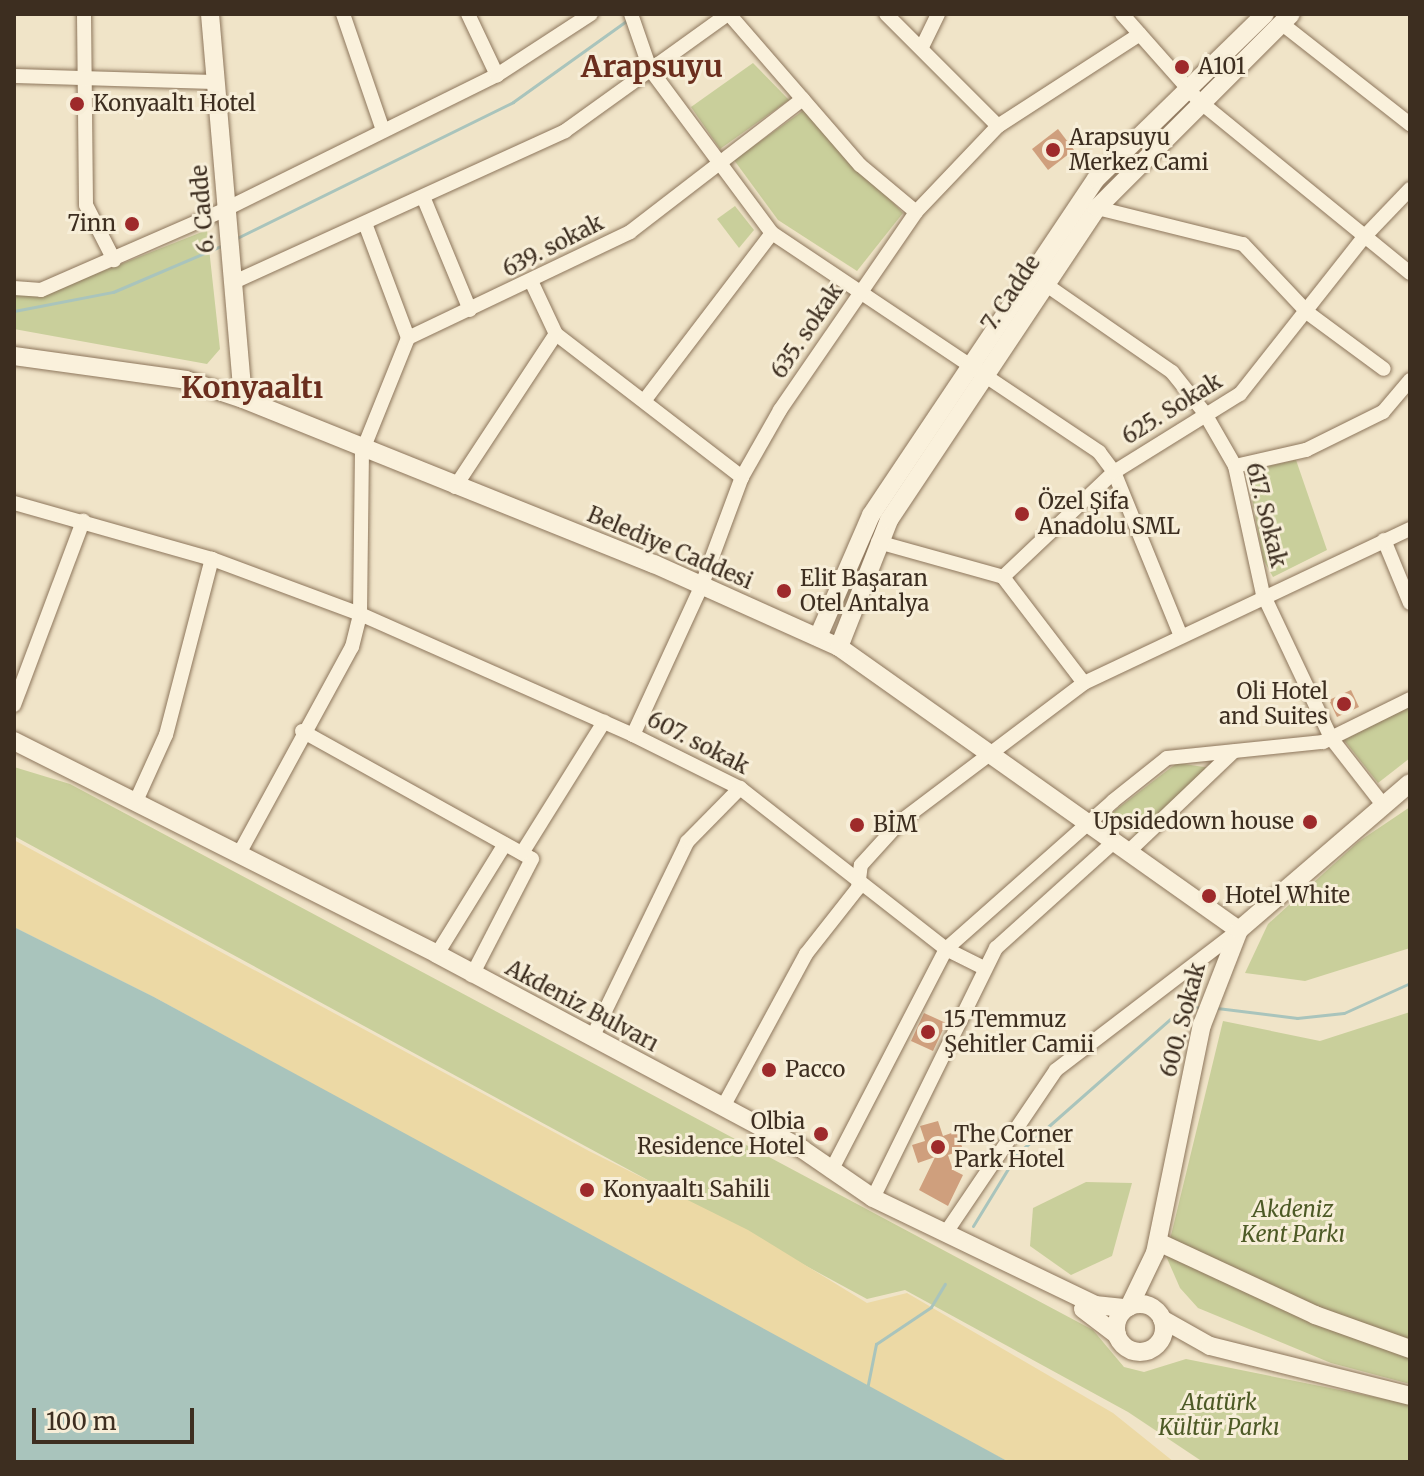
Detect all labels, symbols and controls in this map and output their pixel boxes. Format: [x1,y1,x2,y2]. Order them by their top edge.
district label: Arapsuyu [581,48,723,84]
place label: A101 [1198,54,1246,80]
marker: A101 [1173,58,1191,76]
place label: Konyaaltı Hotel [93,91,256,117]
marker: Konyaaltı Hotel [68,95,86,113]
place label: Arapsuyu Merkez Cami [1069,124,1209,176]
marker: Arapsuyu Merkez Cami [1044,141,1062,159]
street label: 6. Cadde [186,164,220,254]
street label: 639. sokak [498,209,608,283]
place label: 7inn [68,211,116,237]
marker: 7inn [123,215,141,233]
street label: 7. Cadde [976,250,1046,336]
street label: 635. sokak [766,278,848,384]
street label: 625. Sokak [1117,368,1227,450]
district label: Konyaaltı [181,369,323,405]
street label: 617. Sokak [1240,460,1292,570]
place label: Özel Şifa Anadolu SML [1038,488,1180,540]
street label: Belediye Caddesi [583,501,757,595]
marker: Özel Şifa Anadolu SML [1013,505,1031,523]
place label: Elit Başaran Otel Antalya [800,565,929,616]
marker: Elit Başaran Otel Antalya [775,582,793,600]
place label: Oli Hotel and Suites [1219,678,1328,730]
marker: Oli Hotel and Suites [1335,695,1353,713]
street label: 607. sokak [643,706,753,780]
place label: Upsidedown house [1093,809,1294,835]
place label: BİM [873,812,917,838]
marker: Upsidedown house [1301,813,1319,831]
marker: BİM [848,816,866,834]
place label: Hotel White [1225,883,1350,909]
marker: Hotel White [1200,887,1218,905]
street label: Akdeniz Bulvarı [501,955,663,1057]
street label: 600. Sokak [1155,960,1211,1080]
place label: 15 Temmuz Şehitler Camii [944,1006,1094,1058]
marker: 15 Temmuz Şehitler Camii [919,1023,937,1041]
place label: Pacco [785,1057,845,1083]
marker: Pacco [760,1061,778,1079]
place label: Olbia Residence Hotel [637,1108,805,1160]
place label: The Corner Park Hotel [954,1121,1073,1172]
marker: Olbia Residence Hotel [812,1125,830,1143]
marker: The Corner Park Hotel [929,1138,947,1156]
place label: Konyaaltı Sahili [603,1177,770,1203]
marker: Konyaaltı Sahili [578,1181,596,1199]
park label: Akdeniz Kent Parkı [1241,1196,1345,1248]
park label: Atatürk Kültür Parkı [1159,1389,1279,1440]
scale bar [36,1392,198,1442]
text: 100 m [46,1406,116,1437]

